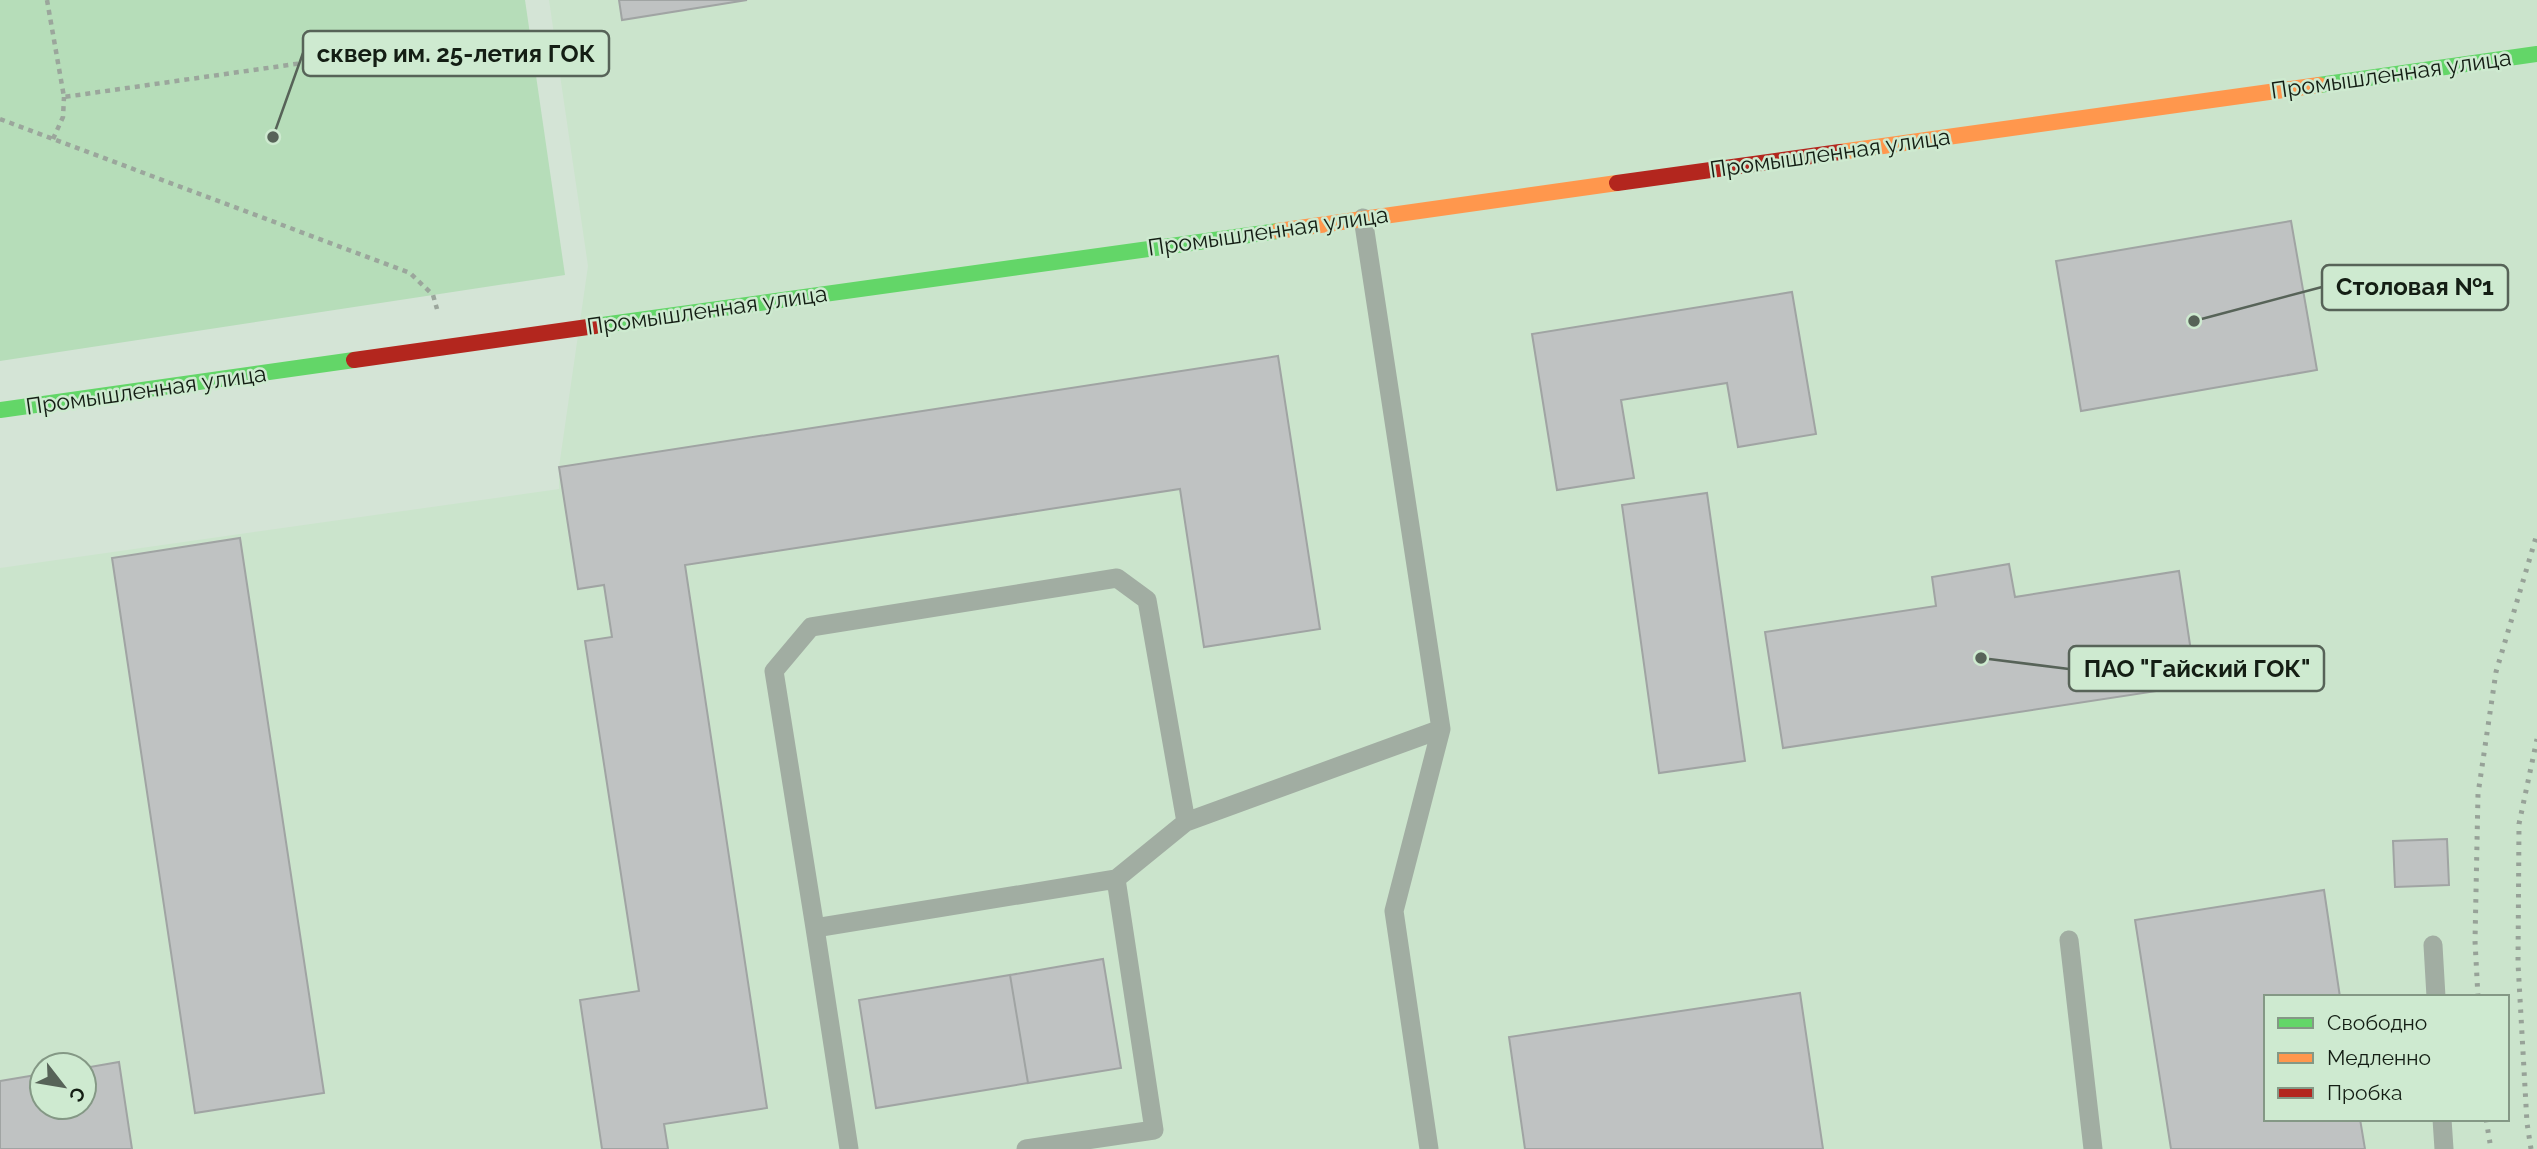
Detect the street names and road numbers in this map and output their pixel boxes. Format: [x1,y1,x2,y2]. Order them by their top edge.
street label: Промышленная улица [2269,43,2513,104]
street label: Промышленная улица [1708,122,1952,183]
street label: Промышленная улица [1146,200,1390,261]
street label: Промышленная улица [585,279,829,340]
street label: Промышленная улица [24,359,268,420]

